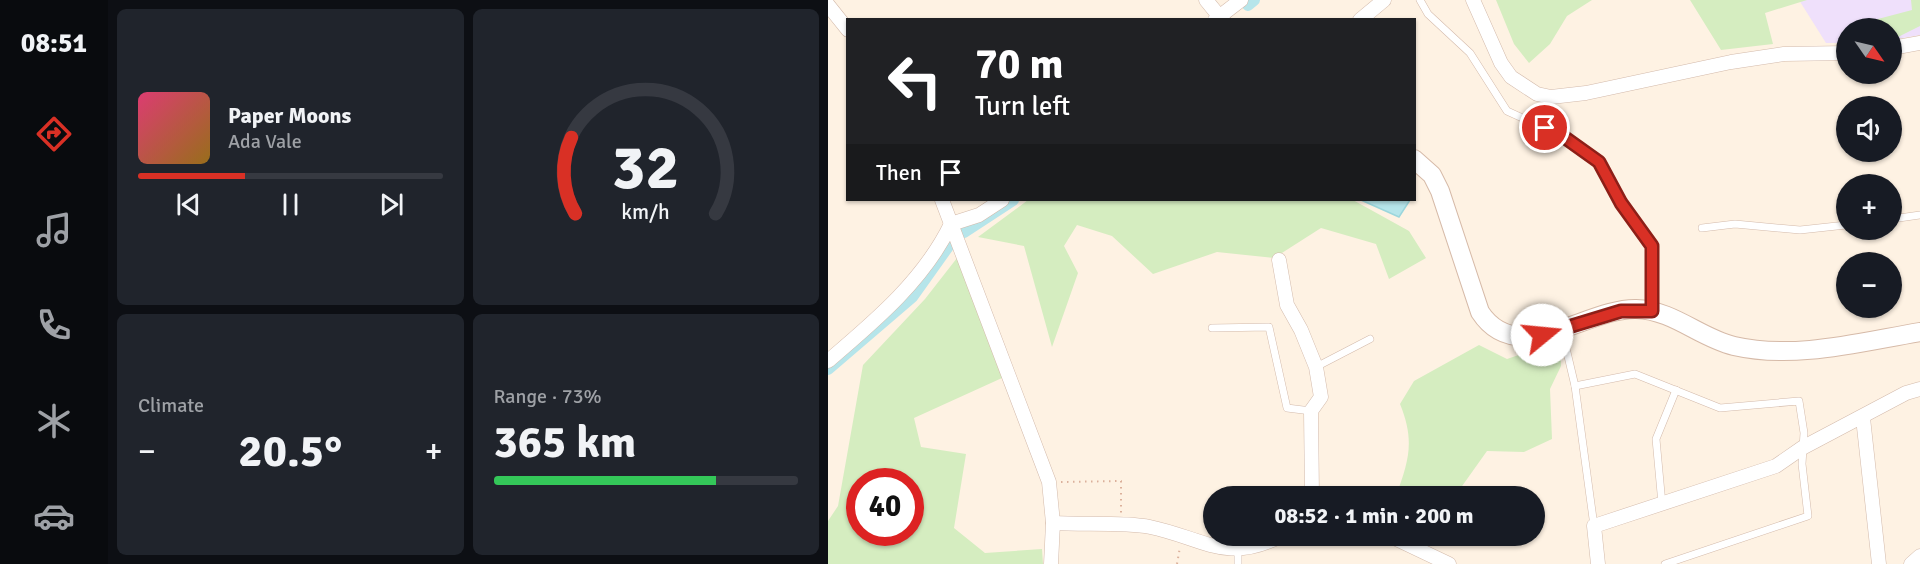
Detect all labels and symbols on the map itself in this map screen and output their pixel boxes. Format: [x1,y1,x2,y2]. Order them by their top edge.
north arrow [1836,18,1902,84]
pin [1519,102,1570,153]
position arrow [1510,303,1574,367]
speed limit sign: 40 [846,468,924,546]

